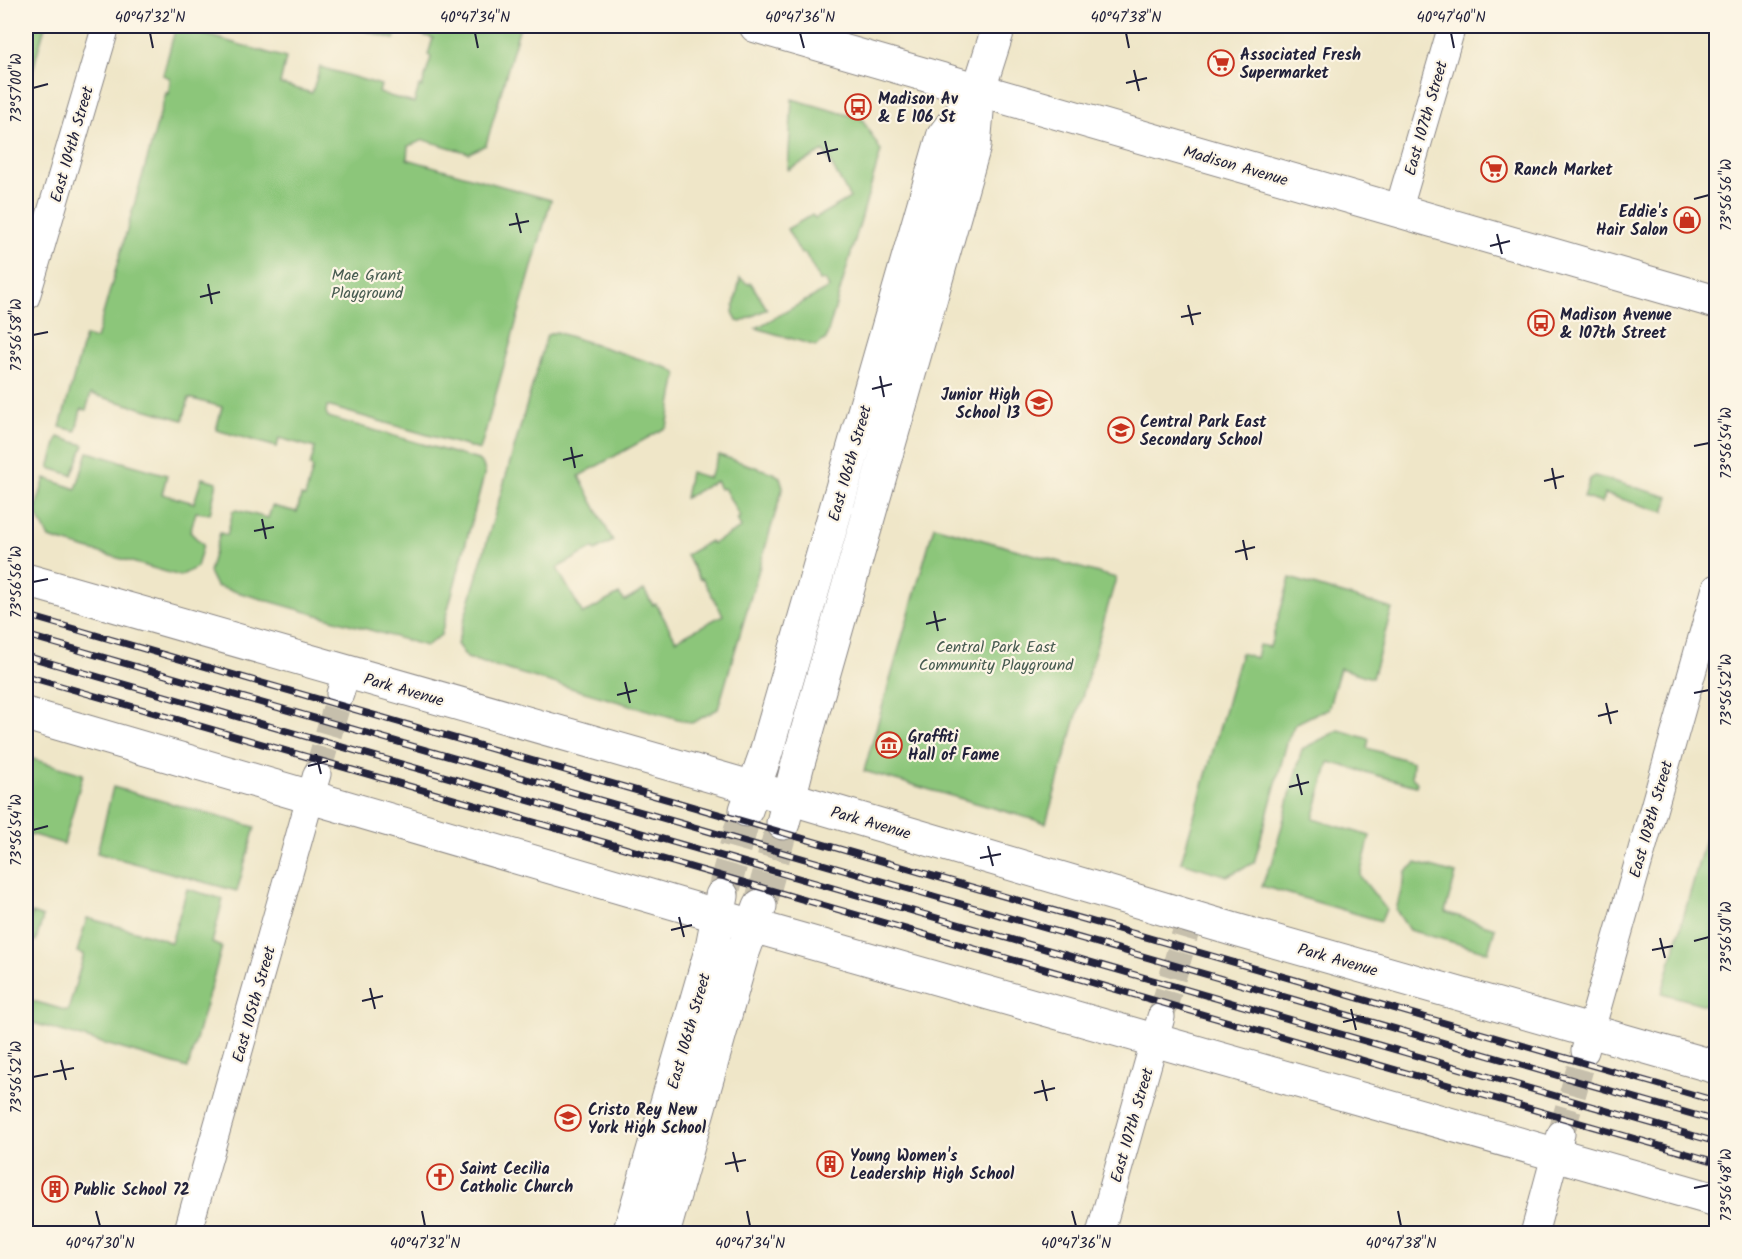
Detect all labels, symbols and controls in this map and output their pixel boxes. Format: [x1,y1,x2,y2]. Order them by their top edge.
text: 40°47'32"N [115,6,185,30]
text: 40°47'34"N [440,6,510,30]
text: 40°47'36"N [765,6,835,30]
text: 40°47'38"N [1091,6,1161,30]
text: 40°47'40"N [1416,6,1486,30]
place label: Associated Fresh Supermarket [1240,43,1361,86]
supermarket icon: Associated Fresh Supermarket [1206,48,1236,78]
text: 73°57'00"W [5,53,29,123]
street label: East 107th Street [1398,57,1455,179]
street label: East 104th Street [44,83,101,205]
place label: Madison Av & E 106 St [878,87,959,130]
bus stop icon: Madison Av & E 106 St [843,92,873,122]
street label: Madison Avenue [1180,140,1291,193]
supermarket icon: Ranch Market [1479,154,1509,184]
place label: Ranch Market [1514,158,1613,183]
text: 73°56'56"W [1715,159,1739,231]
place label: Eddie's Hair Salon [1596,200,1669,243]
shop icon: Eddie's Hair Salon [1672,205,1702,235]
park label: Mae Grant Playground [331,263,404,306]
text: 73°56'58"W [5,298,29,371]
place label: Madison Avenue & 107th Street [1560,303,1672,346]
bus stop icon: Madison Avenue & 107th Street [1526,308,1556,338]
place label: Junior High School 13 [941,383,1020,426]
school or university icon: Junior High School 13 [1024,388,1054,418]
street label: East 106th Street [822,402,879,525]
text: 73°56'54"W [1715,407,1739,479]
place label: Central Park East Secondary School [1140,410,1267,453]
school or university icon: Central Park East Secondary School [1106,415,1136,445]
text: 73°56'56"W [5,546,29,618]
park label: Central Park East Community Playground [919,635,1074,678]
text: 73°56'52"W [1715,653,1739,726]
street label: Park Avenue [360,667,447,714]
place label: Graffiti Hall of Fame [908,725,1000,768]
museum icon: Graffiti Hall of Fame [874,730,904,760]
street label: East 108th Street [1623,757,1680,881]
text: 73°56'54"W [5,794,29,866]
street label: Park Avenue [827,800,914,847]
text: 73°56'50"W [1715,901,1739,973]
street label: Park Avenue [1294,937,1381,984]
street label: East 105th Street [226,943,283,1065]
street label: East 106th Street [661,970,718,1093]
text: 73°56'52"W [5,1040,29,1113]
street label: East 107th Street [1104,1064,1161,1186]
place label: Cristo Rey New York High School [588,1098,707,1141]
school or university icon: Cristo Rey New York High School [553,1103,583,1133]
place label: Young Women's Leadership High School [850,1144,1015,1187]
text: 73°56'48"W [1715,1148,1739,1222]
building icon: Young Women's Leadership High School [815,1149,845,1179]
place label: Saint Cecilia Catholic Church [460,1157,573,1200]
church icon: Saint Cecilia Catholic Church [425,1162,455,1192]
building icon: Public School 72 [40,1174,70,1204]
place label: Public School 72 [74,1178,190,1203]
text: 40°47'30"N [65,1232,135,1256]
text: 40°47'32"N [390,1232,460,1256]
text: 40°47'34"N [715,1232,785,1256]
text: 40°47'36"N [1041,1232,1111,1256]
text: 40°47'38"N [1366,1232,1436,1256]

